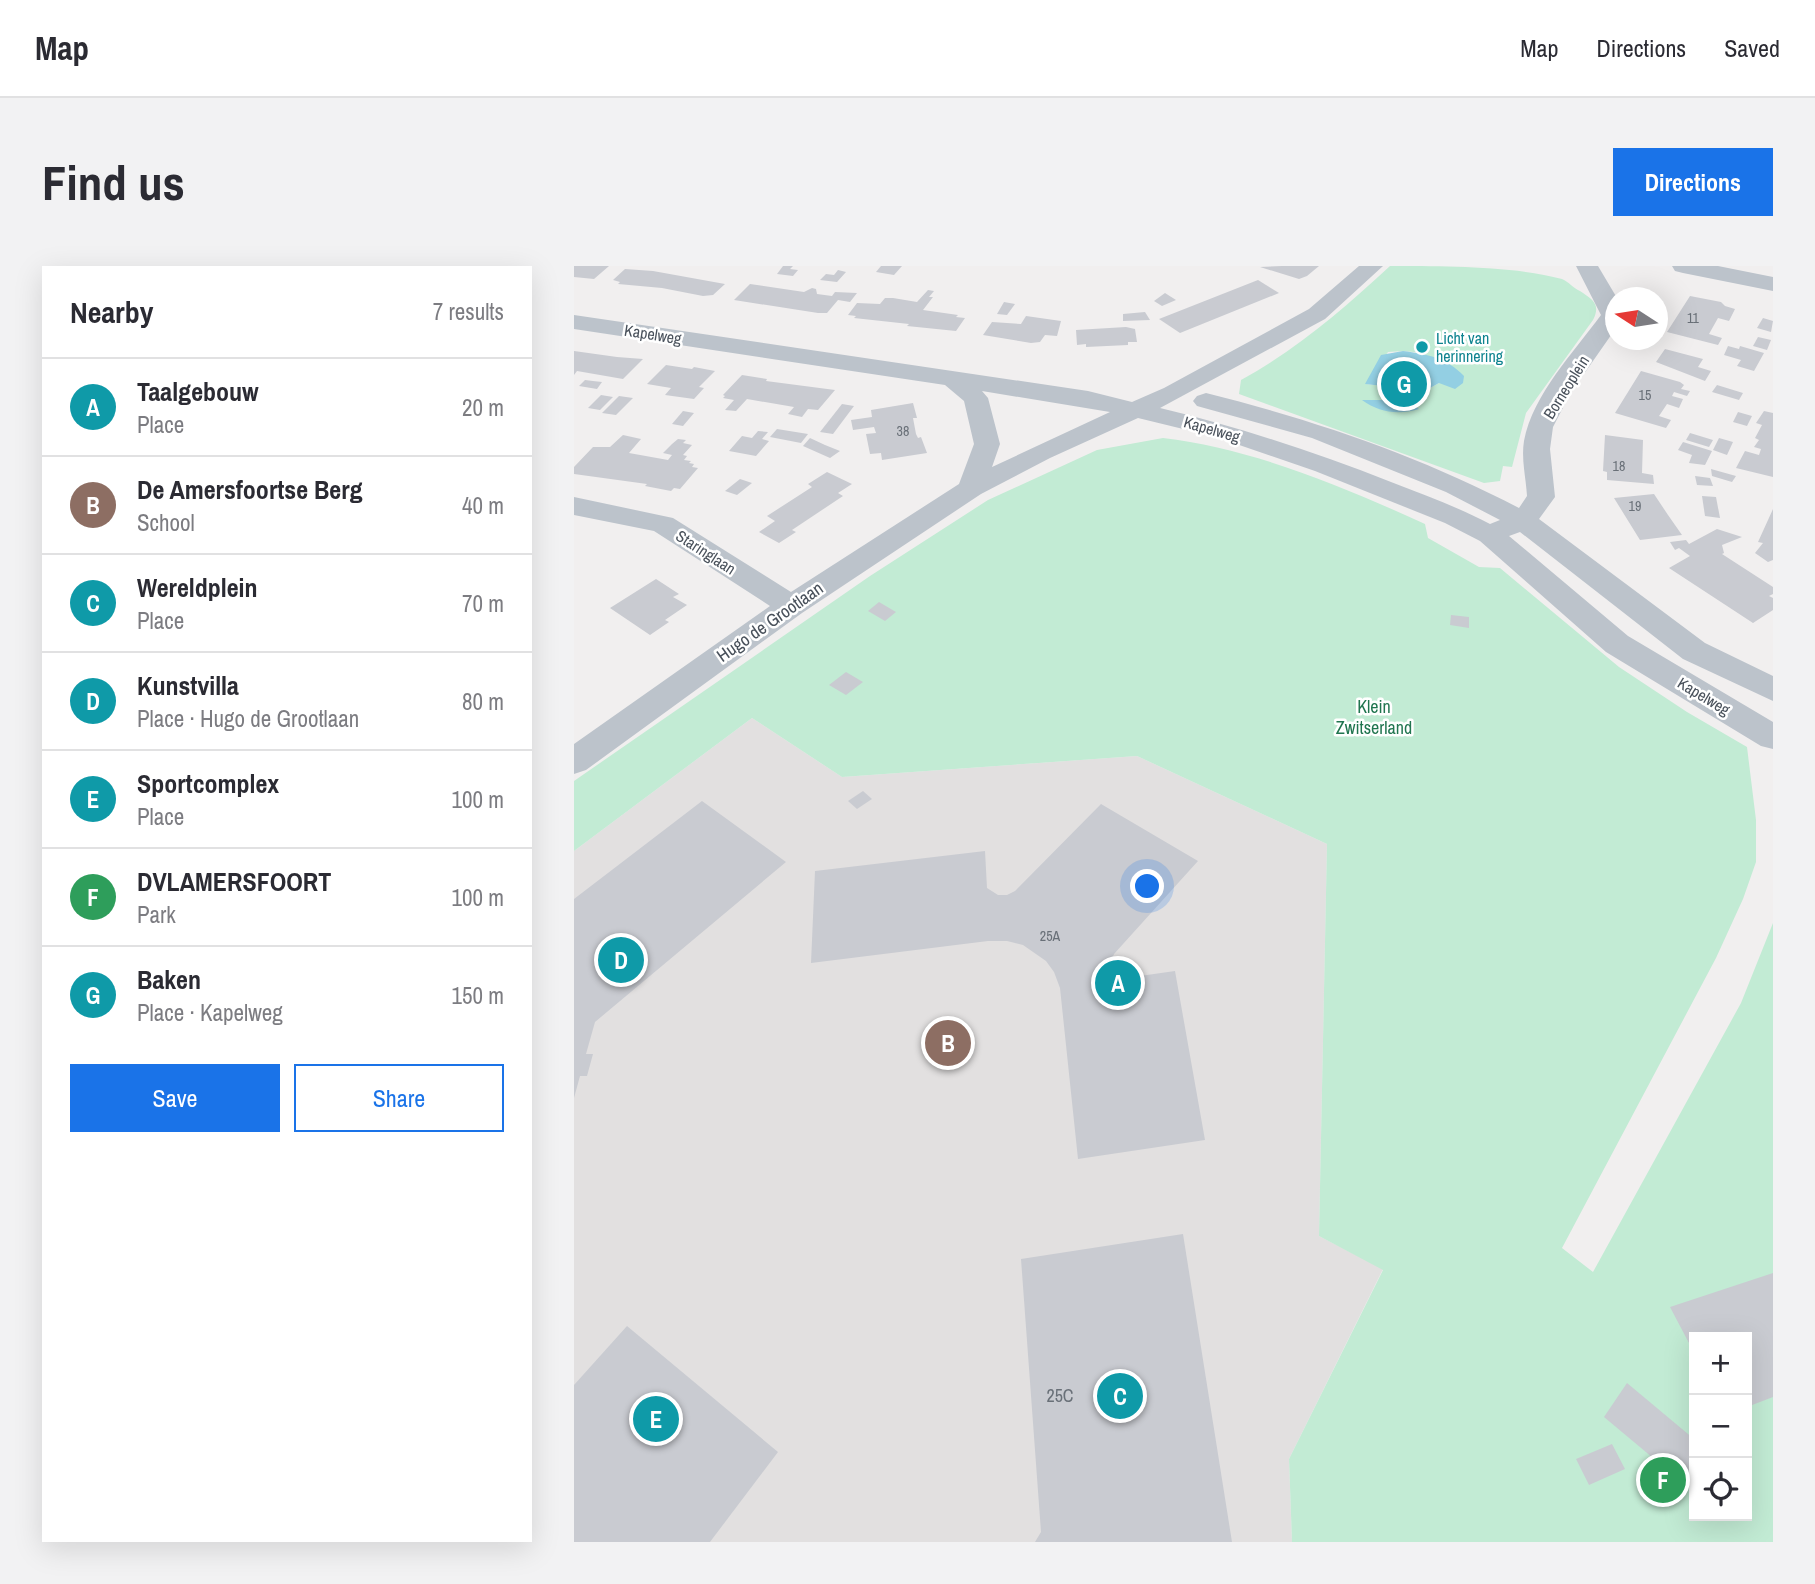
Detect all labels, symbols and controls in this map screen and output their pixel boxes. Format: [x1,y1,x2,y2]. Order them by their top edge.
text: Map [35,26,89,70]
text: Map [1520,32,1558,64]
text: Directions [1596,32,1686,64]
text: Saved [1724,32,1780,64]
button: Directions [1613,148,1773,216]
text: Find us [42,149,185,215]
north arrow [1605,287,1668,350]
text: Nearby [70,292,153,332]
text: 7 results [433,296,504,327]
house number: 11 [1687,309,1700,327]
street label: Kapelweg [623,319,684,349]
place label: Licht van herinnering [1436,327,1504,367]
marker: Licht van herinnering [1414,339,1430,355]
street label: Borneoplein [1538,351,1594,423]
pin: G [1381,358,1427,410]
text: Taalgebouw [137,374,259,409]
house number: 15 [1639,386,1651,404]
text: A [86,392,100,423]
text: 20 m [462,392,504,423]
text: Place [137,409,184,440]
street label: Kapelweg [1181,410,1243,448]
house number: 38 [897,422,909,440]
house number: 18 [1613,457,1625,475]
text: De Amersfoortse Berg [137,472,363,507]
text: B [86,490,100,521]
text: 40 m [462,490,504,521]
house number: 19 [1629,497,1641,515]
text: School [137,507,195,538]
street label: Staringlaan [672,524,740,580]
text: Wereldplein [137,570,257,605]
street label: Hugo de Grootlaan [711,576,828,668]
text: C [86,588,100,619]
text: 70 m [462,588,504,619]
text: Place [137,605,184,636]
text: Kunstvilla [137,668,239,703]
street label: Kapelweg [1674,672,1735,721]
text: D [86,686,100,717]
text: 80 m [462,686,504,717]
park label: Klein Zwitserland [1336,694,1412,740]
text: Place · Hugo de Grootlaan [137,703,359,734]
text: Sportcomplex [137,766,279,801]
text: E [87,784,99,815]
text: 100 m [452,784,504,815]
text: Place [137,801,184,832]
text: DVLAMERSFOORT [137,864,331,899]
your location [1130,869,1164,903]
text: F [87,882,99,913]
text: 100 m [452,882,504,913]
text: Park [137,899,176,930]
house number: 25A [1040,927,1061,945]
pin: D [598,934,644,986]
pin: A [1095,957,1141,1009]
text: Baken [137,962,201,997]
text: G [86,980,100,1011]
text: 150 m [452,980,504,1011]
text: Place · Kapelweg [137,997,283,1028]
pin: B [925,1017,971,1069]
button: Save [70,1064,280,1132]
button: Share [294,1064,504,1132]
map controls [1689,1332,1752,1521]
button: + [1689,1332,1752,1395]
pin: C [1097,1370,1143,1422]
house number: 25C [1046,1383,1074,1408]
pin: E [633,1393,679,1445]
button: − [1689,1395,1752,1458]
pin: F [1640,1454,1686,1506]
button: locate [1689,1458,1752,1521]

